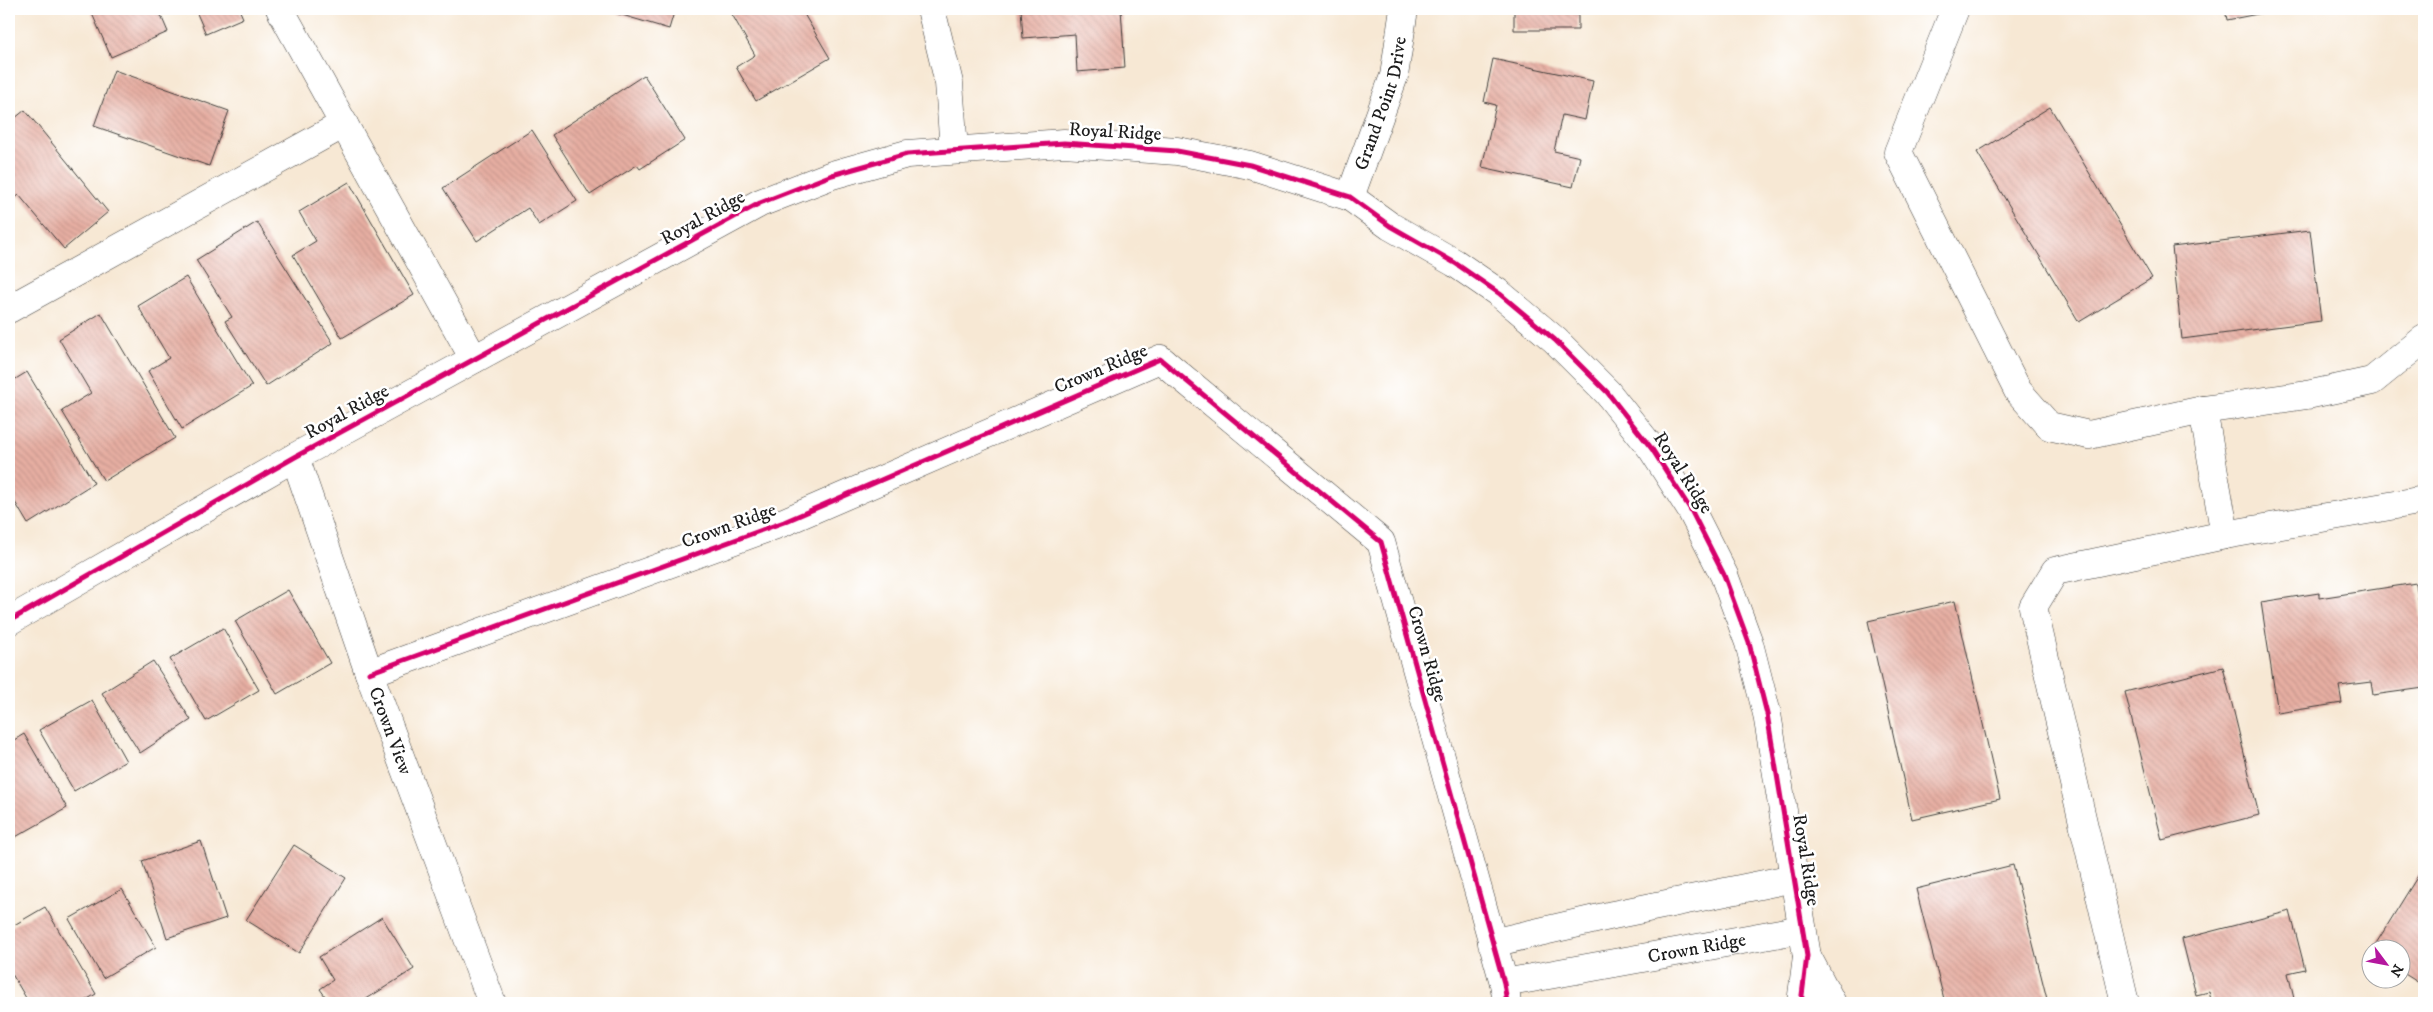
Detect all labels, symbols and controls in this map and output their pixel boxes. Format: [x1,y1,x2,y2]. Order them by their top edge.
street label: Grand Point Drive [1349,35,1411,173]
street label: Royal Ridge [1068,118,1162,146]
street label: Royal Ridge [657,185,749,251]
street label: Crown Ridge [1051,339,1151,399]
street label: Royal Ridge [301,379,393,445]
street label: Royal Ridge [1648,428,1718,518]
street label: Crown Ridge [679,498,780,554]
street label: Crown Ridge [1402,603,1452,705]
street label: Crown View [364,684,417,778]
street label: Royal Ridge [1787,812,1825,908]
street label: Crown Ridge [1646,928,1748,968]
north arrow [2360,940,2410,990]
text: N [2385,961,2407,980]

